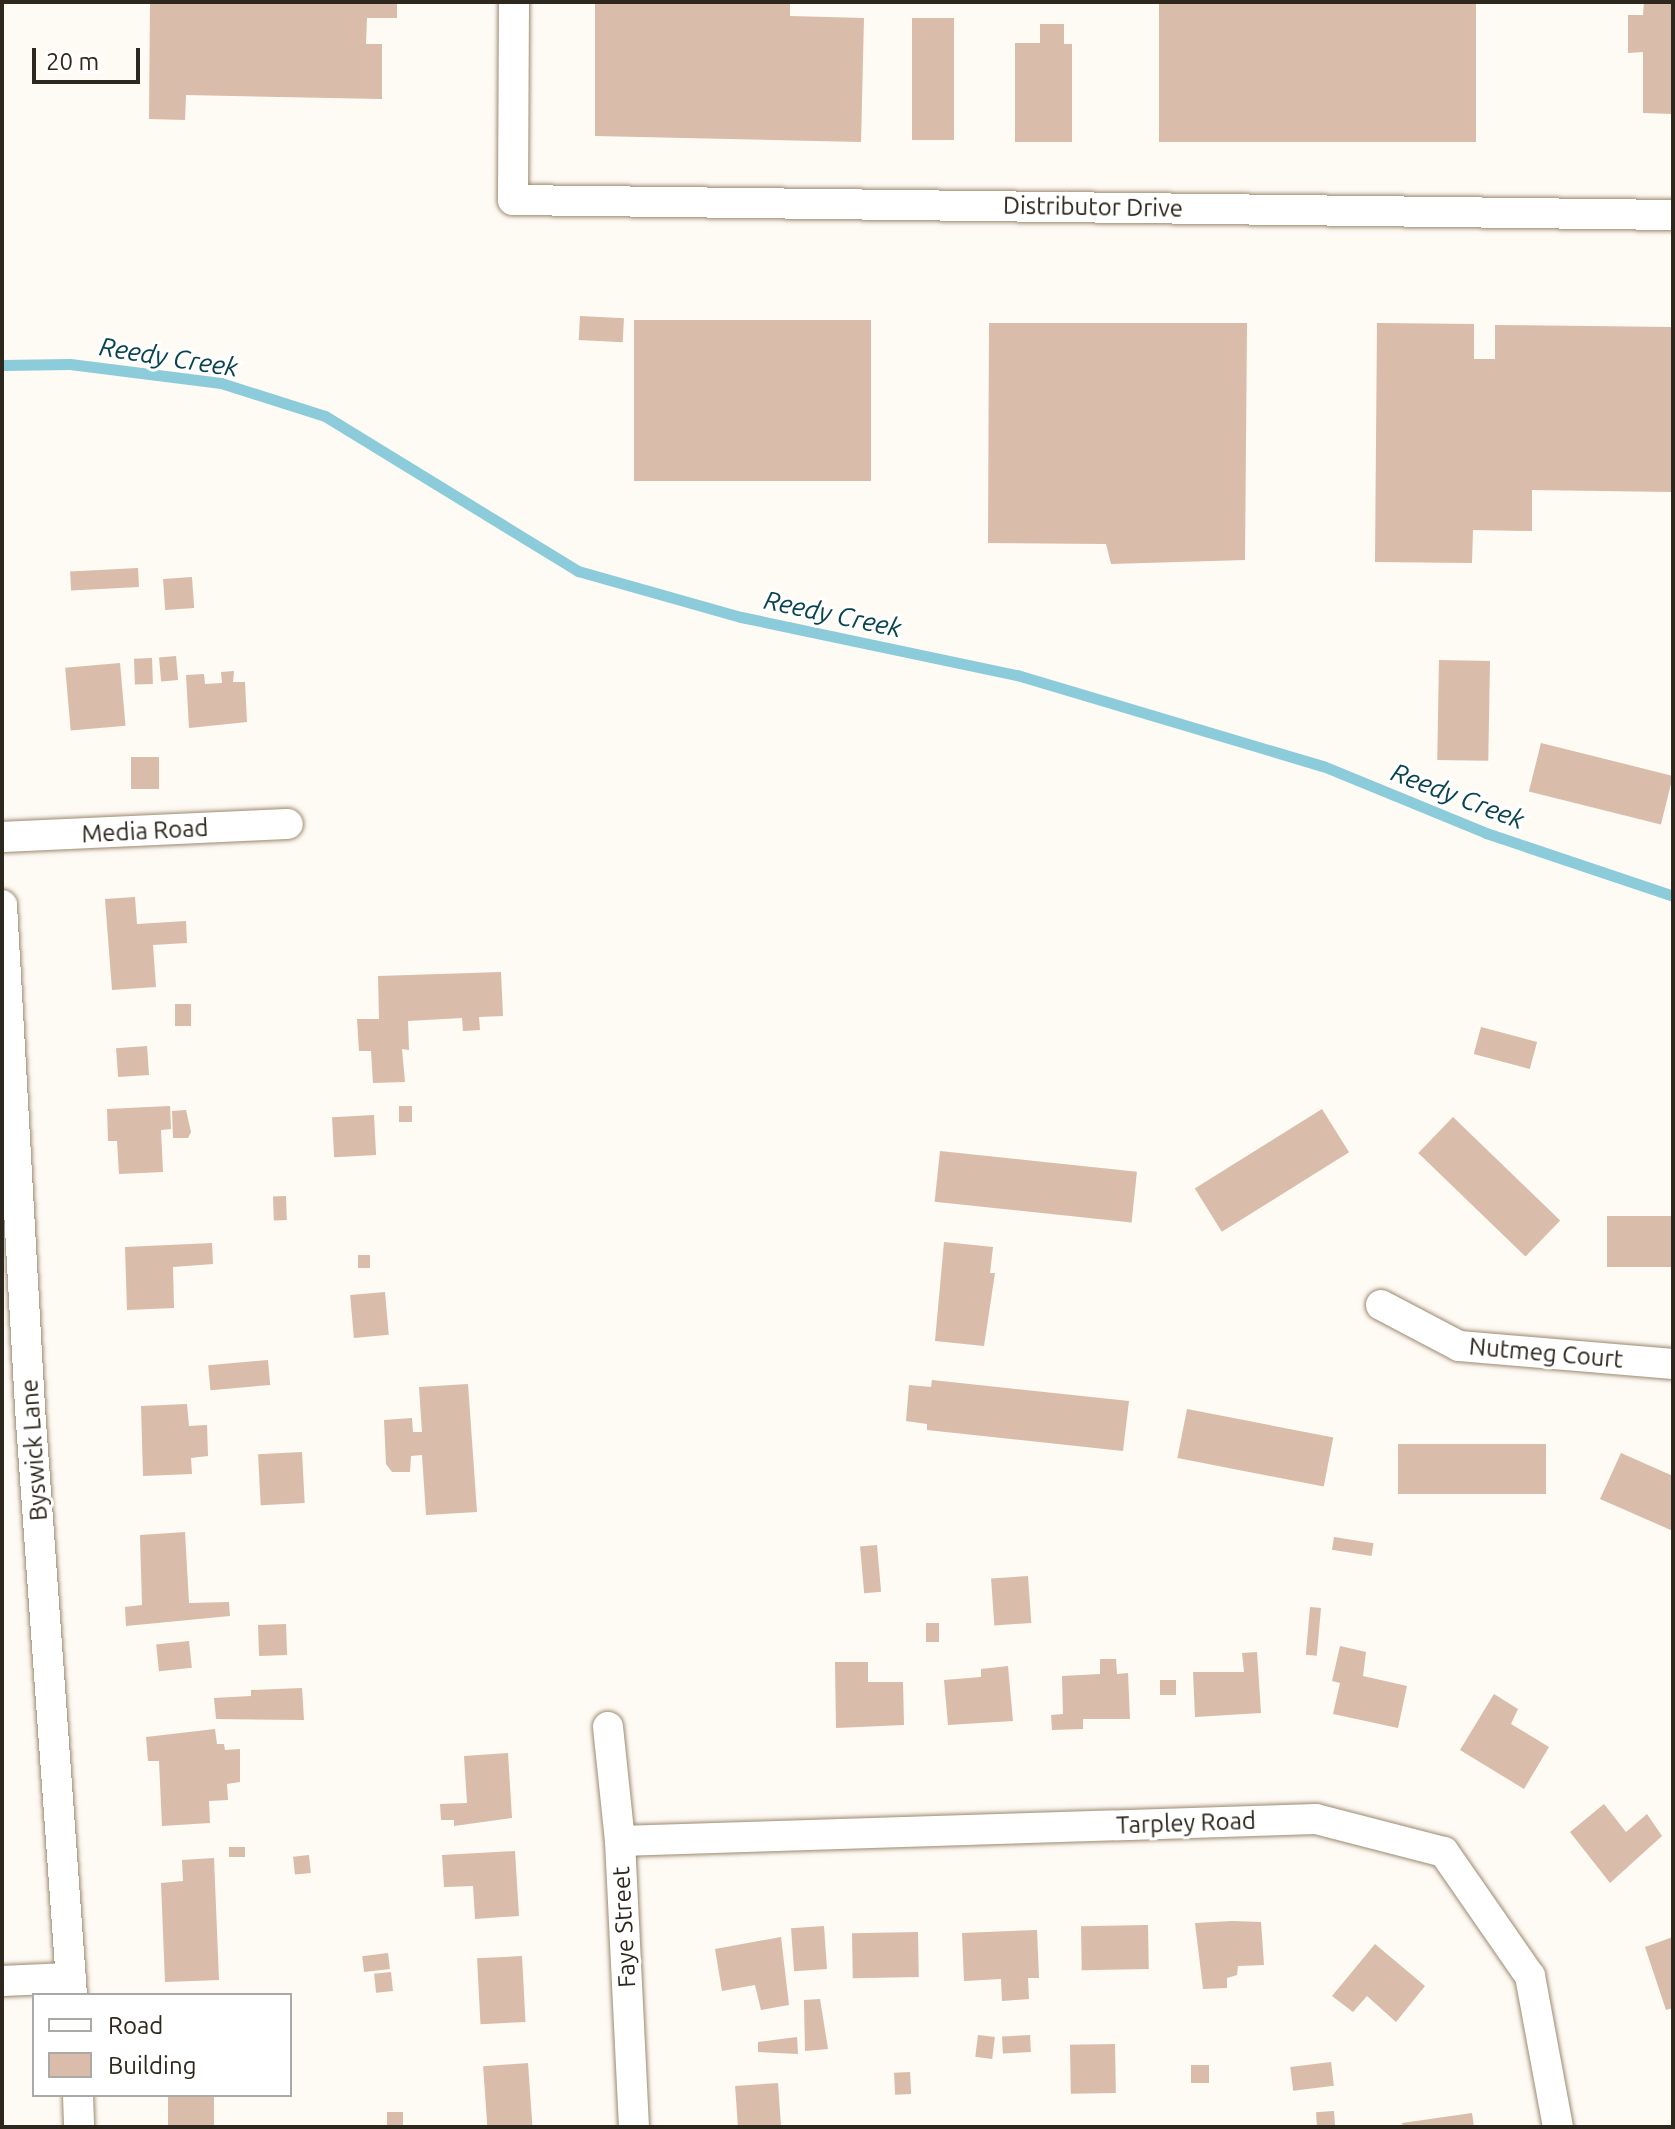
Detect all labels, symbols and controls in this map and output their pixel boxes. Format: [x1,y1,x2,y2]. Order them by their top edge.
scale bar [36,32,144,82]
text: 20 m [46,48,99,75]
street label: Distributor Drive [1003,191,1183,223]
water label: Reedy Creek [97,331,241,383]
water label: Reedy Creek [761,584,905,644]
water label: Reedy Creek [1387,756,1529,836]
street label: Media Road [81,813,209,849]
street label: Nutmeg Court [1468,1332,1624,1374]
street label: Byswick Lane [15,1378,53,1522]
street label: Tarpley Road [1116,1806,1256,1840]
street label: Faye Street [606,1866,642,1988]
legend [32,1993,292,2097]
text: Road [108,2012,163,2039]
text: Building [108,2052,196,2079]

